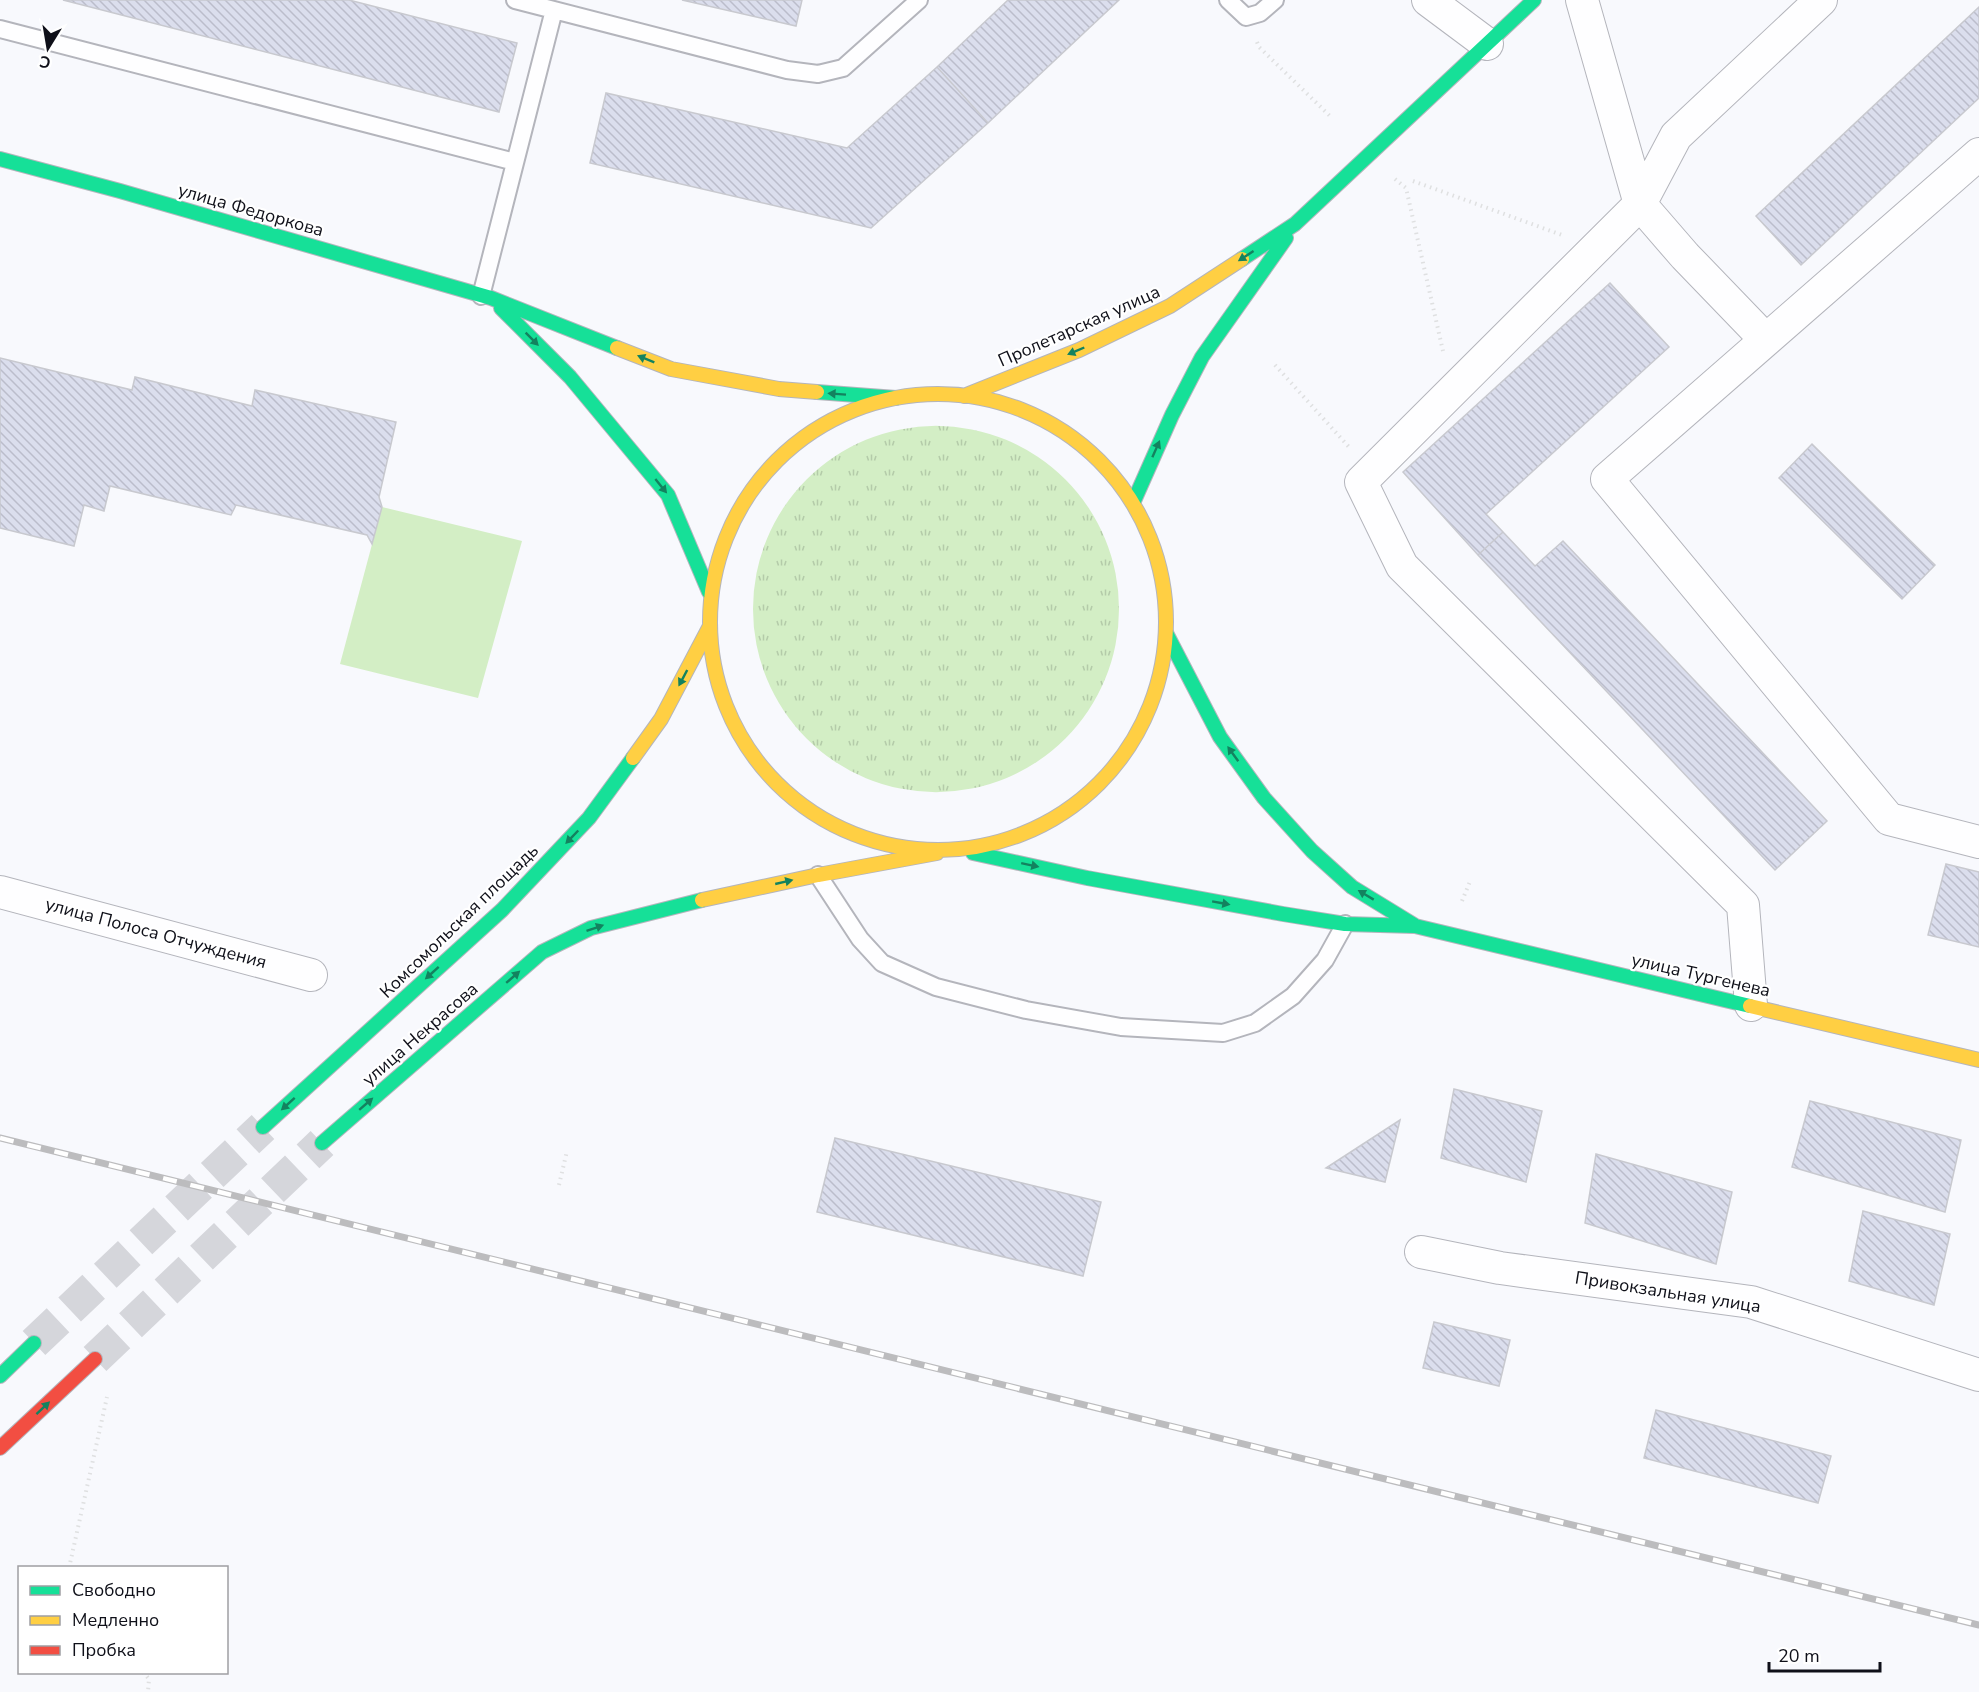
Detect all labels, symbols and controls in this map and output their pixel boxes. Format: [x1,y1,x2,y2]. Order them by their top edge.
north arrow [18,18,78,78]
text: С [38,50,53,74]
street label: улица Федоркова [175,178,327,242]
one-way arrow [1239,250,1255,262]
street label: Пролетарская улица [994,279,1164,373]
one-way arrow [525,332,539,346]
one-way arrow [1068,346,1085,355]
one-way arrow [637,354,655,363]
one-way arrow [828,389,847,399]
one-way arrow [1151,440,1161,458]
one-way arrow [654,478,667,493]
one-way arrow [678,669,688,686]
one-way arrow [1227,747,1239,762]
one-way arrow [565,830,579,844]
street label: Комсомольская площадь [374,839,544,1003]
one-way arrow [1021,861,1039,871]
one-way arrow [775,877,793,887]
one-way arrow [1358,890,1374,901]
street label: улица Полоса Отчуждения [43,892,269,974]
one-way arrow [1212,898,1231,907]
one-way arrow [586,922,604,932]
street label: улица Тургенева [1629,947,1773,1003]
one-way arrow [425,966,440,980]
one-way arrow [505,971,520,984]
street label: улица Некрасова [357,977,483,1091]
one-way arrow [281,1097,295,1111]
one-way arrow [358,1098,374,1111]
street label: Привокзальная улица [1573,1265,1763,1319]
one-way arrow [35,1401,49,1415]
legend [18,1566,228,1674]
text: Свободно [72,1578,156,1602]
text: Медленно [72,1608,159,1632]
scale bar [1769,1635,1880,1673]
text: Пробка [72,1638,136,1662]
text: 20 m [1778,1644,1820,1668]

